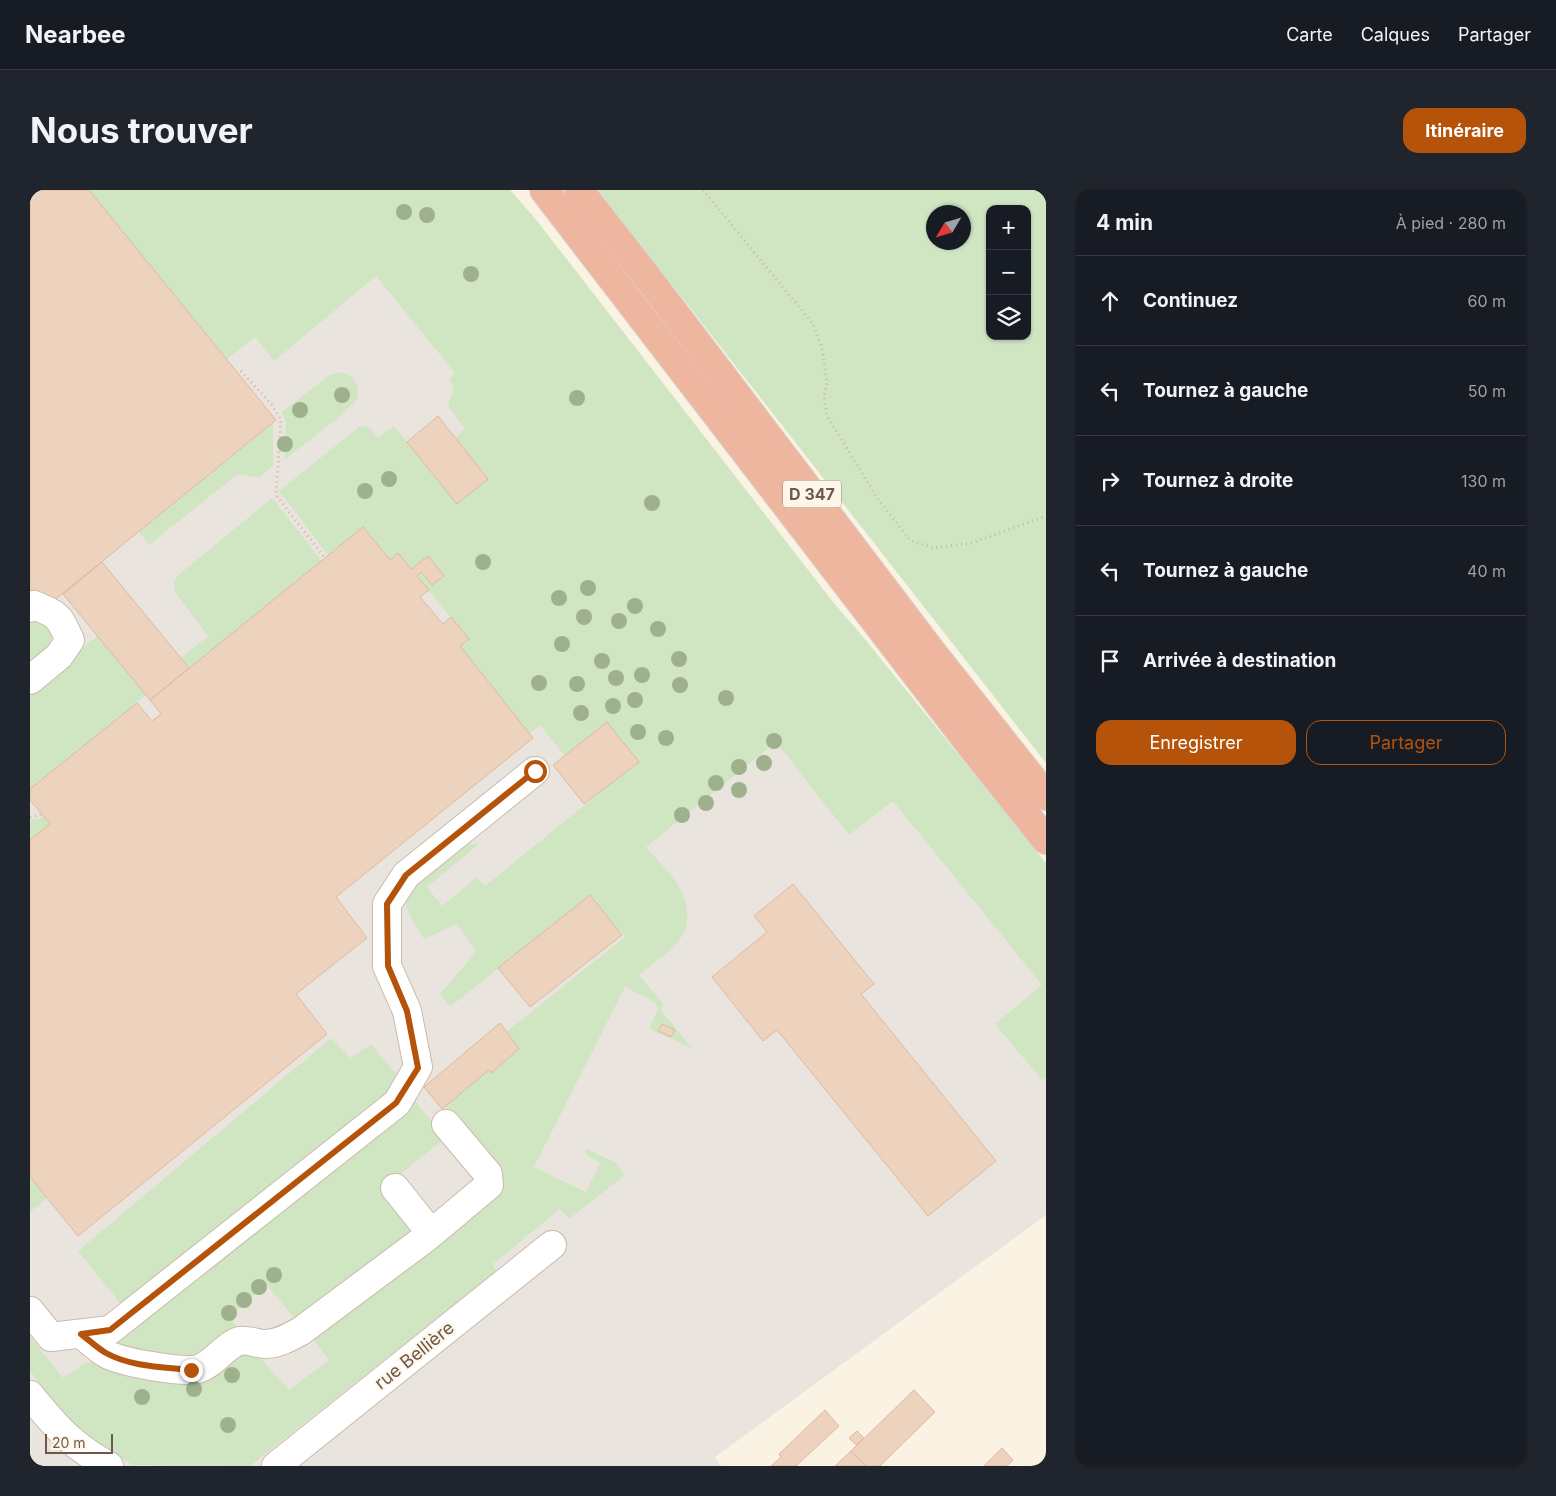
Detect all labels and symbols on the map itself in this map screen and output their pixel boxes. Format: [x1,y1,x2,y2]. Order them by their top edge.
north arrow [926,205,971,250]
road number: D 347 [783,480,841,508]
route start [524,760,547,783]
street label: rue Bellière [370,1317,458,1393]
route end [180,1359,203,1382]
scale bar [45,1431,112,1454]

